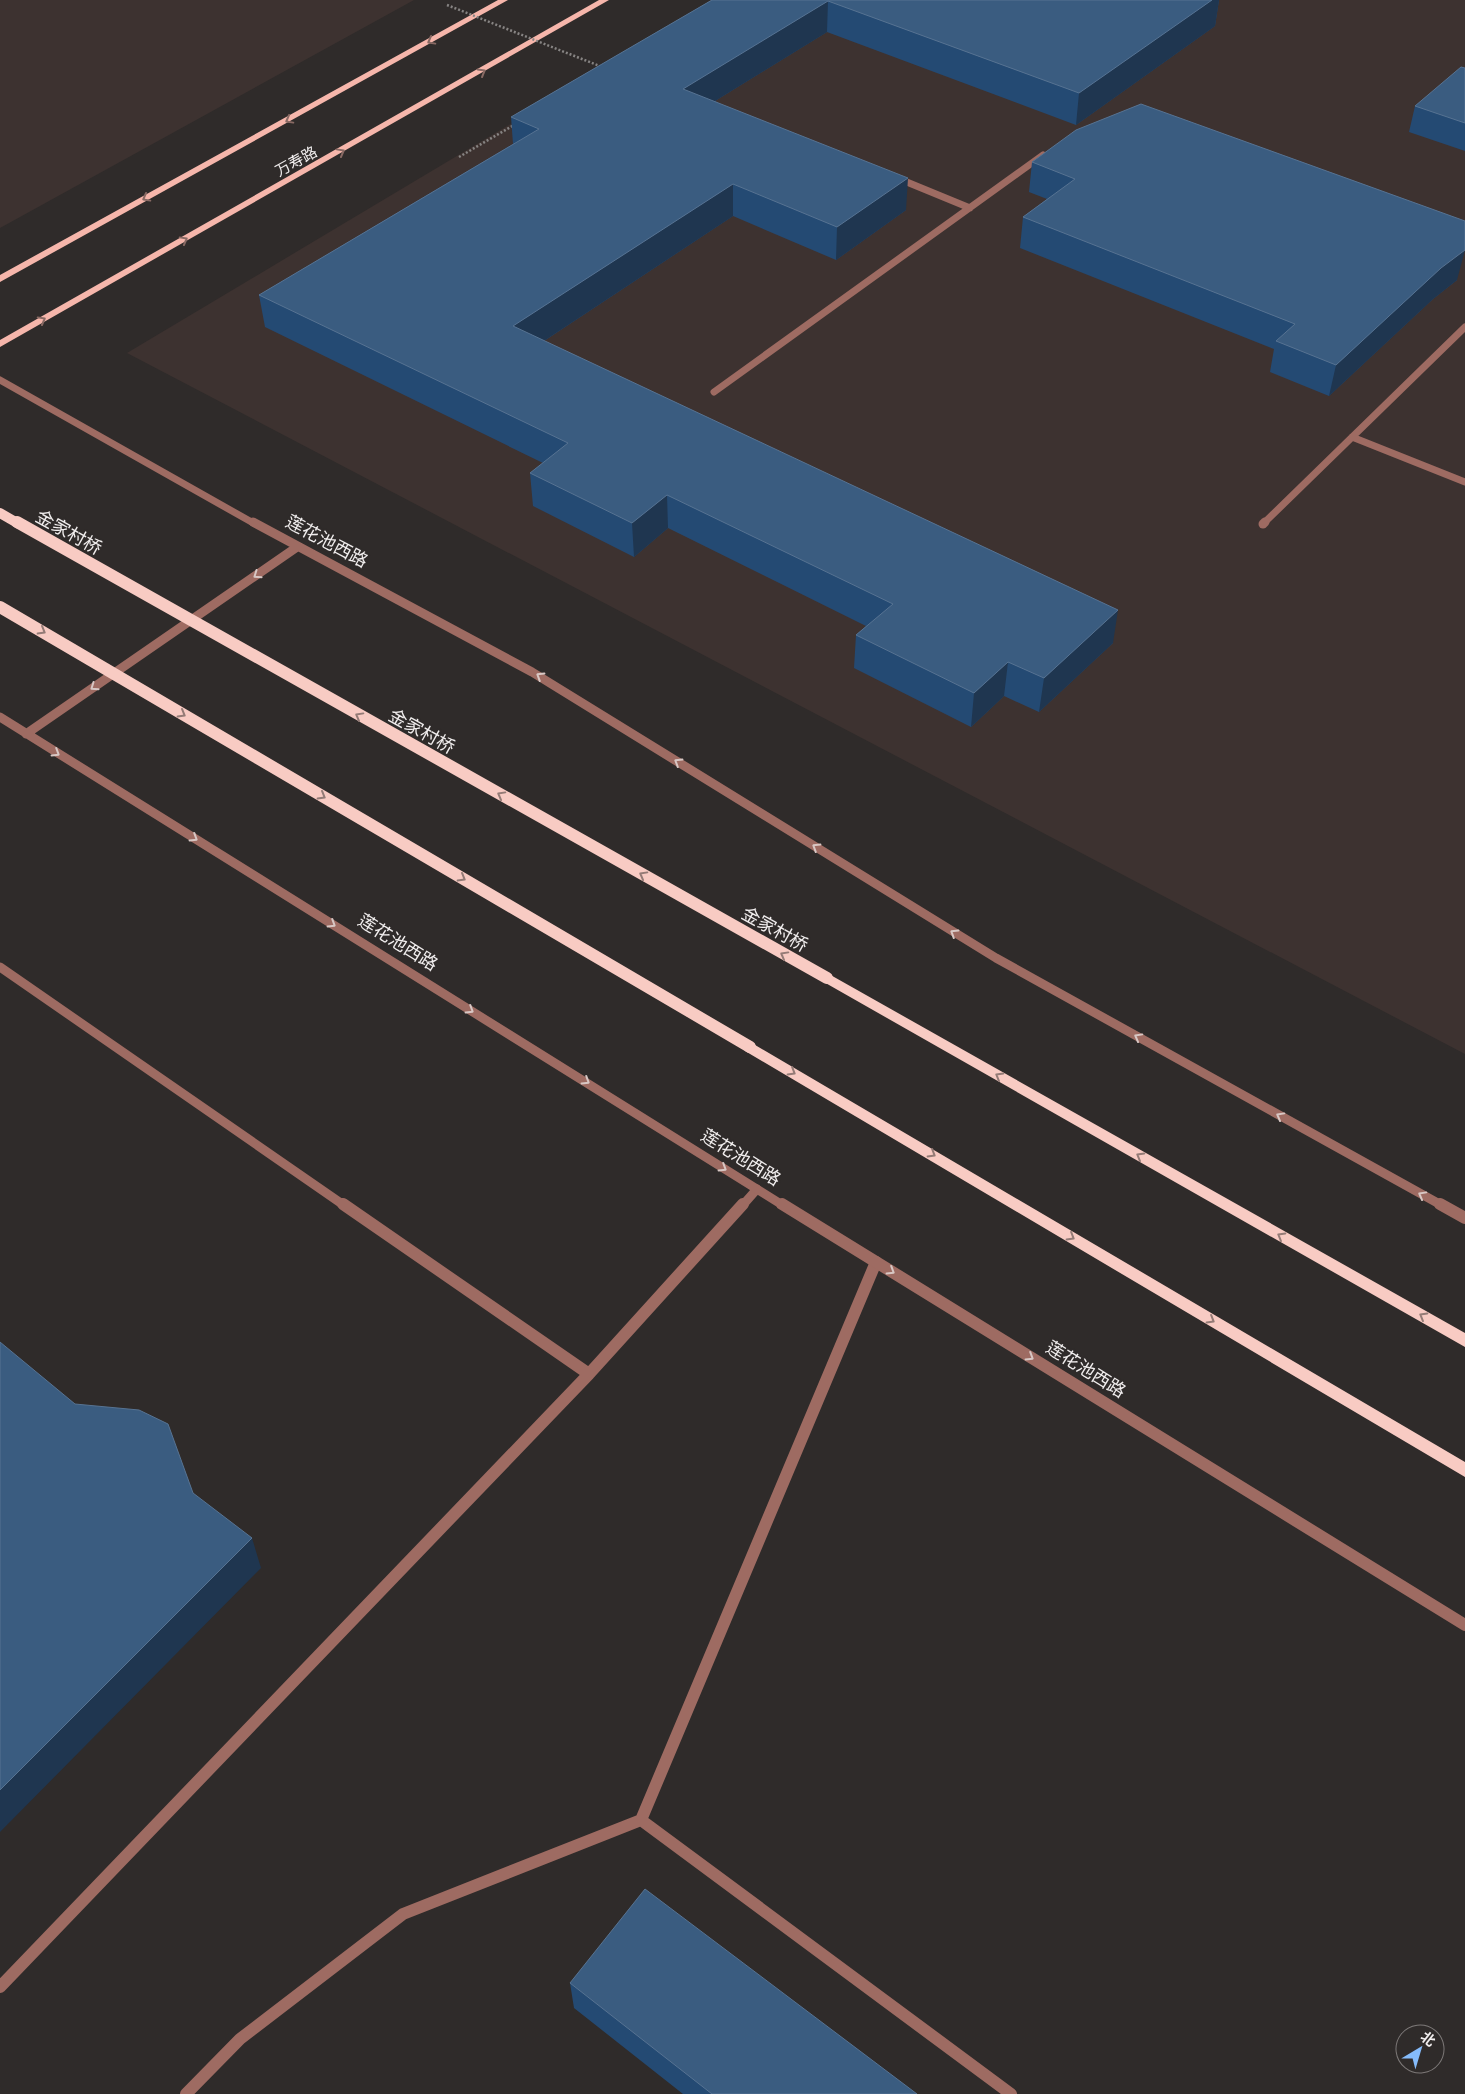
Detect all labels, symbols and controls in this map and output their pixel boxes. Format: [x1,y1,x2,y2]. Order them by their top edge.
one-way arrow [427,35,436,45]
one-way arrow [477,68,486,78]
one-way arrow [285,113,294,123]
street label: 万寿路 [272,142,320,180]
one-way arrow [335,148,344,158]
one-way arrow [143,192,152,202]
one-way arrow [179,236,188,246]
one-way arrow [37,316,46,326]
street label: 金家村桥 [32,504,106,560]
street label: 莲花池西路 [282,510,372,572]
one-way arrow [253,569,263,578]
one-way arrow [37,625,46,635]
one-way arrow [536,673,545,683]
one-way arrow [90,681,100,690]
street label: 金家村桥 [385,703,459,759]
one-way arrow [177,707,186,717]
one-way arrow [356,712,365,722]
one-way arrow [50,746,59,756]
one-way arrow [674,758,683,768]
one-way arrow [317,790,326,800]
one-way arrow [497,792,506,802]
one-way arrow [189,832,198,842]
one-way arrow [813,844,822,854]
one-way arrow [639,871,648,881]
one-way arrow [457,872,466,882]
street label: 金家村桥 [738,901,812,957]
street label: 莲花池西路 [354,908,442,976]
one-way arrow [327,918,336,927]
one-way arrow [951,929,960,939]
one-way arrow [781,951,790,961]
one-way arrow [465,1003,474,1013]
one-way arrow [1134,1034,1143,1044]
one-way arrow [786,1065,795,1075]
one-way arrow [995,1072,1004,1082]
one-way arrow [580,1075,589,1085]
one-way arrow [1277,1112,1286,1122]
street label: 莲花池西路 [697,1123,785,1191]
one-way arrow [926,1148,935,1158]
one-way arrow [1136,1152,1145,1162]
one-way arrow [718,1161,727,1171]
one-way arrow [1419,1191,1428,1201]
one-way arrow [1066,1231,1075,1241]
one-way arrow [1278,1233,1287,1243]
one-way arrow [886,1265,895,1275]
one-way arrow [1206,1313,1215,1323]
one-way arrow [1419,1313,1428,1323]
street label: 莲花池西路 [1042,1335,1130,1403]
one-way arrow [1024,1350,1033,1360]
north arrow [1395,2024,1445,2074]
text: 北 [1417,2027,1439,2050]

